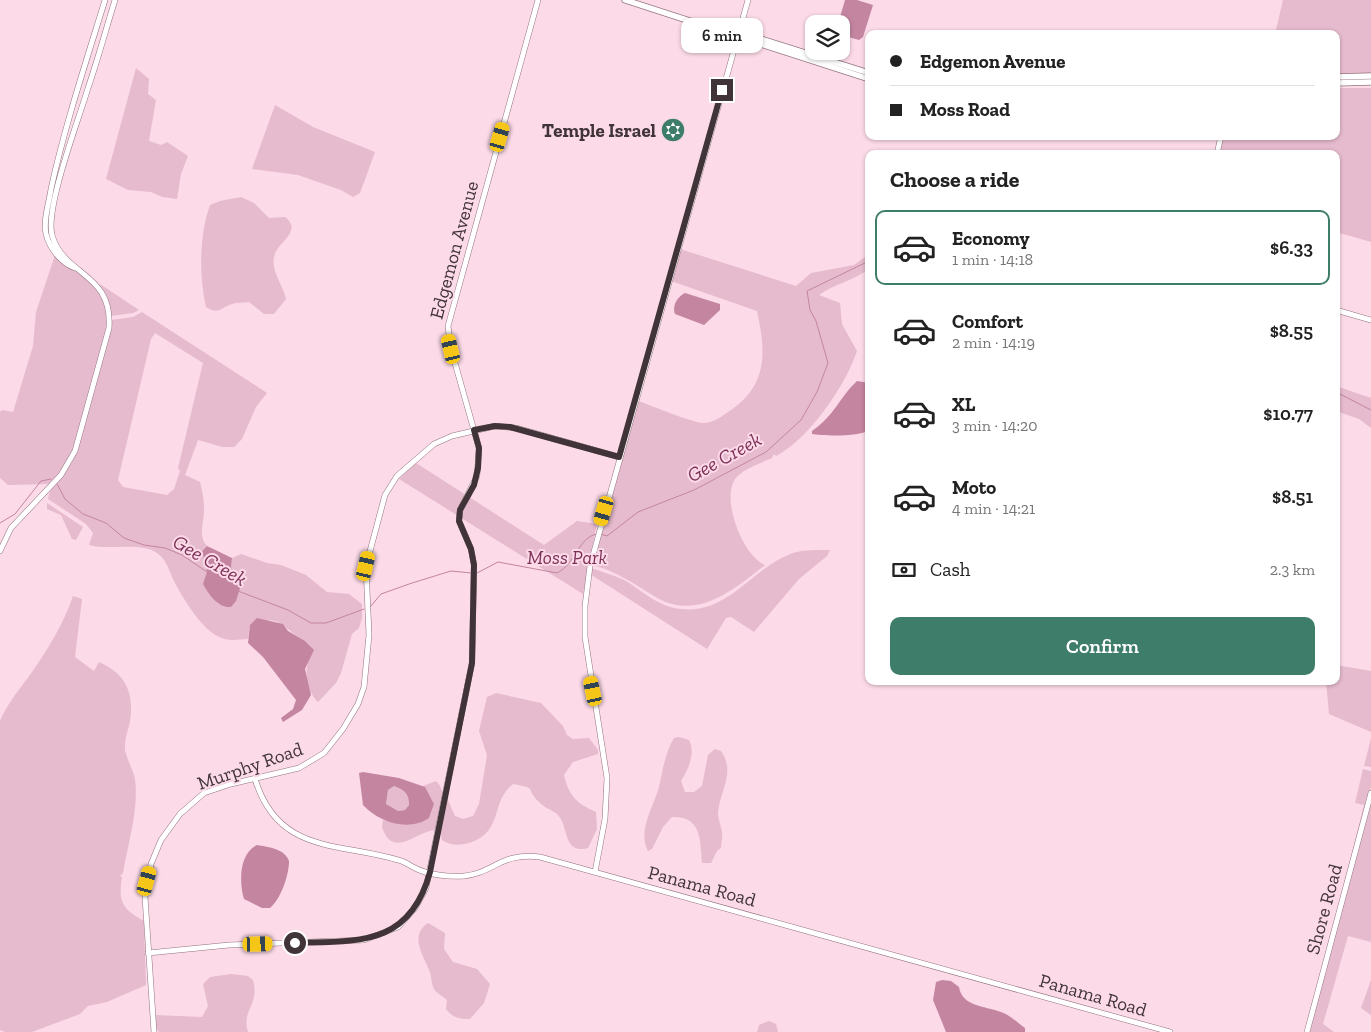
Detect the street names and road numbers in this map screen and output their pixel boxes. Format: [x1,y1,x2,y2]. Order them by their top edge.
street label: Edgemon Avenue [425,178,483,322]
street label: Murphy Road [194,737,306,795]
street label: Panama Road [646,861,759,912]
street label: Shore Road [1301,861,1347,957]
street label: Panama Road [1037,969,1150,1021]

